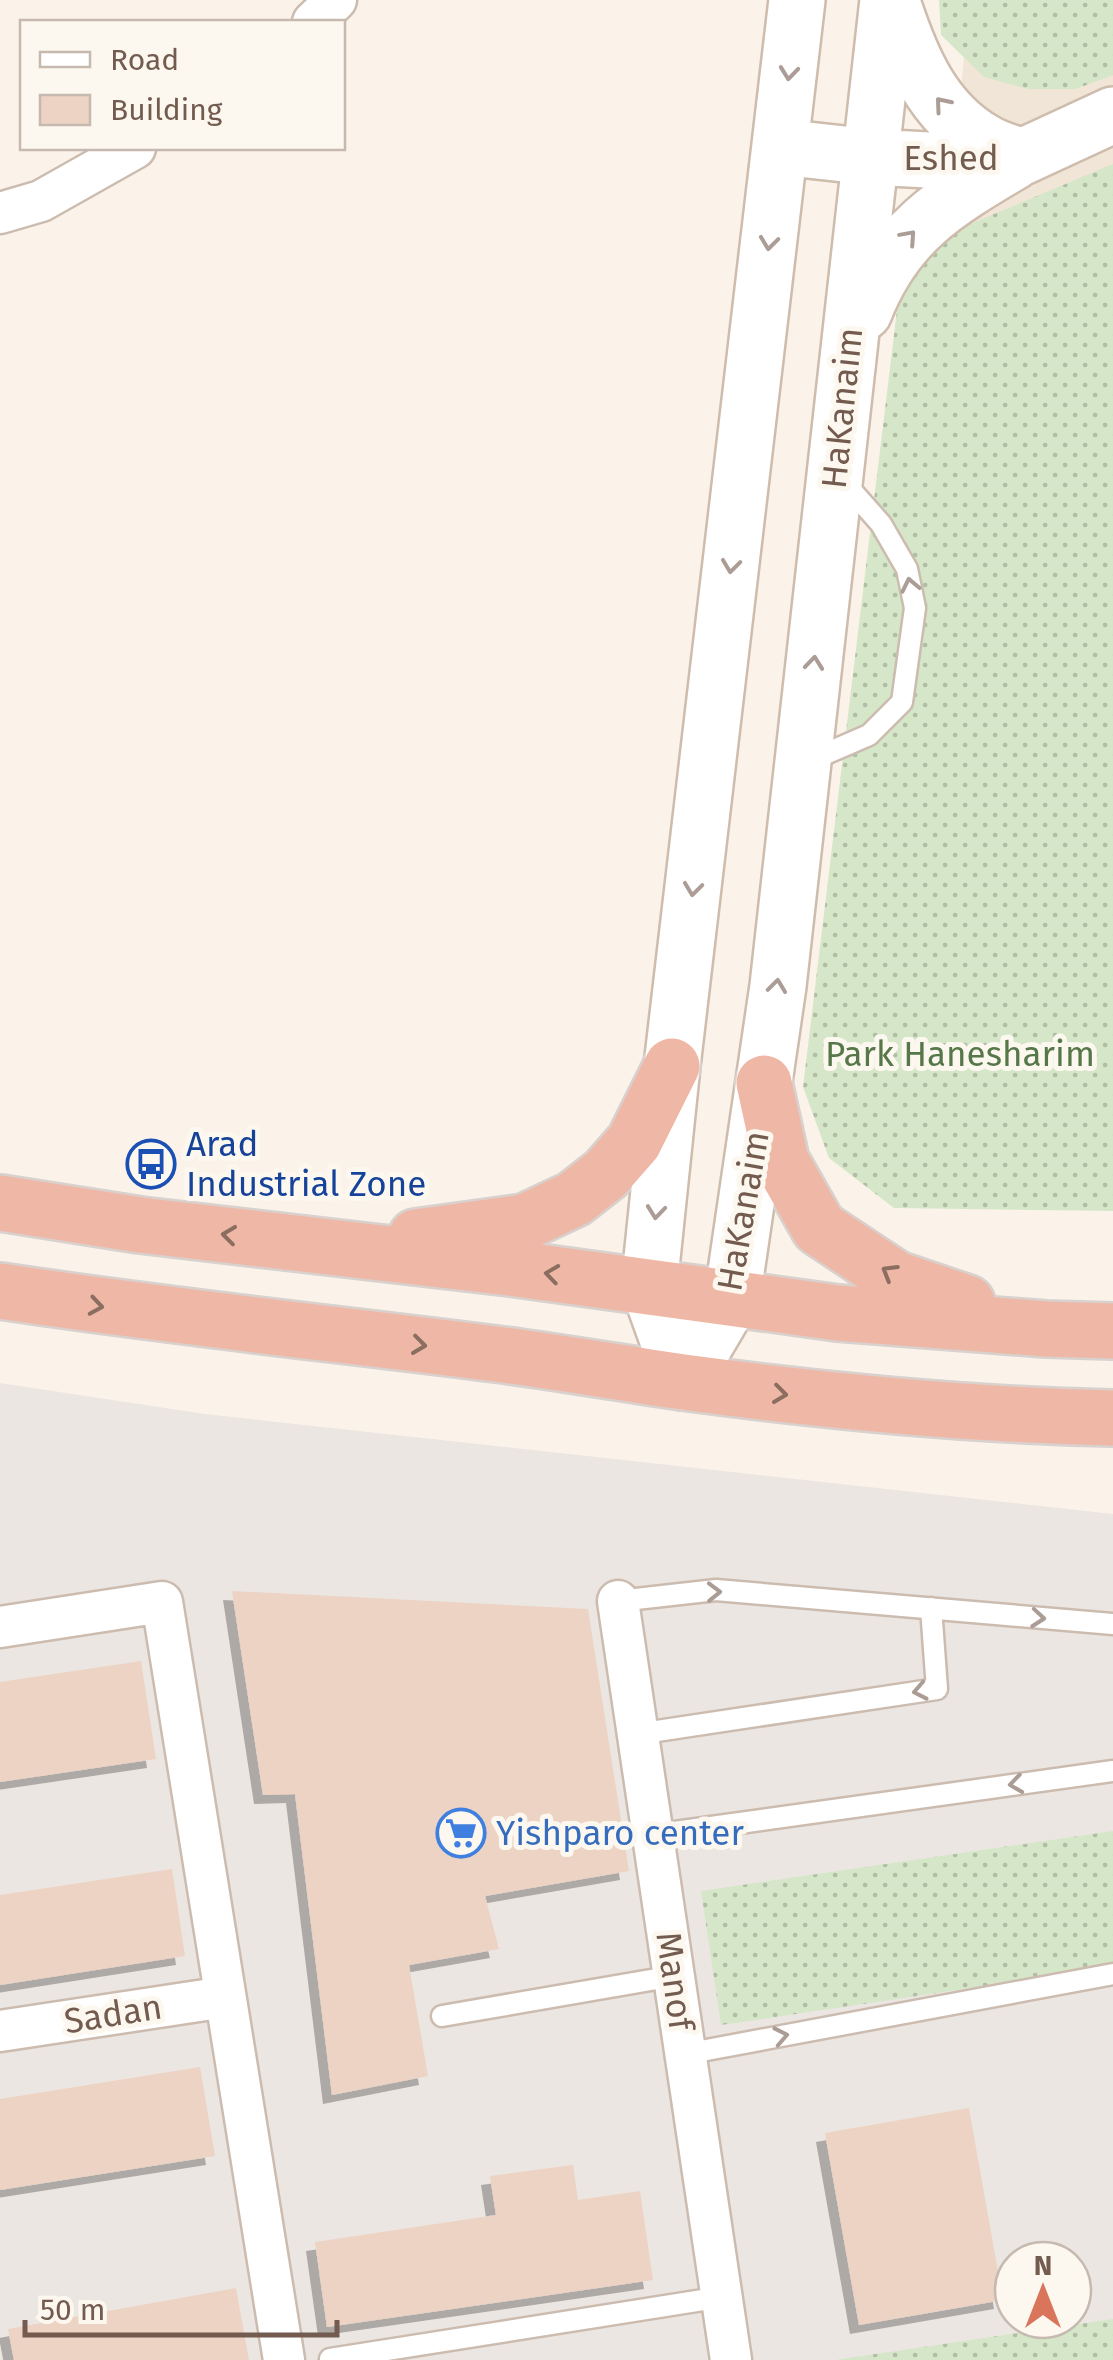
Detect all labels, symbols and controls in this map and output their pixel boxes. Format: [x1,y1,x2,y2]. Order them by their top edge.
legend [20,20,345,150]
text: Road [110,42,179,78]
one-way arrow [779,66,800,82]
text: Building [110,92,223,128]
one-way arrow [936,97,954,115]
street label: Eshed [903,137,999,179]
one-way arrow [898,230,916,249]
one-way arrow [759,236,780,252]
street label: HaKanaim [813,325,871,491]
one-way arrow [721,559,742,575]
one-way arrow [901,577,922,594]
one-way arrow [803,655,824,671]
one-way arrow [683,881,704,897]
one-way arrow [766,978,787,994]
park label: Park Hanesharim [825,1033,1095,1075]
place label: Arad Industrial Zone [186,1123,426,1205]
street label: HaKanaim [708,1128,778,1294]
bus stop icon: Arad Industrial Zone [125,1138,177,1190]
one-way arrow [646,1204,668,1220]
one-way arrow [221,1225,237,1246]
one-way arrow [544,1264,560,1285]
one-way arrow [882,1265,900,1284]
one-way arrow [88,1294,105,1315]
one-way arrow [411,1334,427,1355]
one-way arrow [772,1383,788,1404]
one-way arrow [707,1582,723,1603]
one-way arrow [1031,1606,1047,1628]
one-way arrow [911,1679,928,1701]
one-way arrow [1008,1773,1025,1794]
supermarket icon: Yishparo center [435,1807,487,1859]
place label: Yishparo center [496,1812,744,1854]
street label: Manof [647,1929,703,2035]
street label: Sadan [61,1986,165,2042]
one-way arrow [773,2026,789,2047]
north arrow [993,2240,1093,2340]
text: N [1034,2249,1052,2282]
scale bar [25,2275,338,2337]
text: 50 m [40,2292,105,2328]

